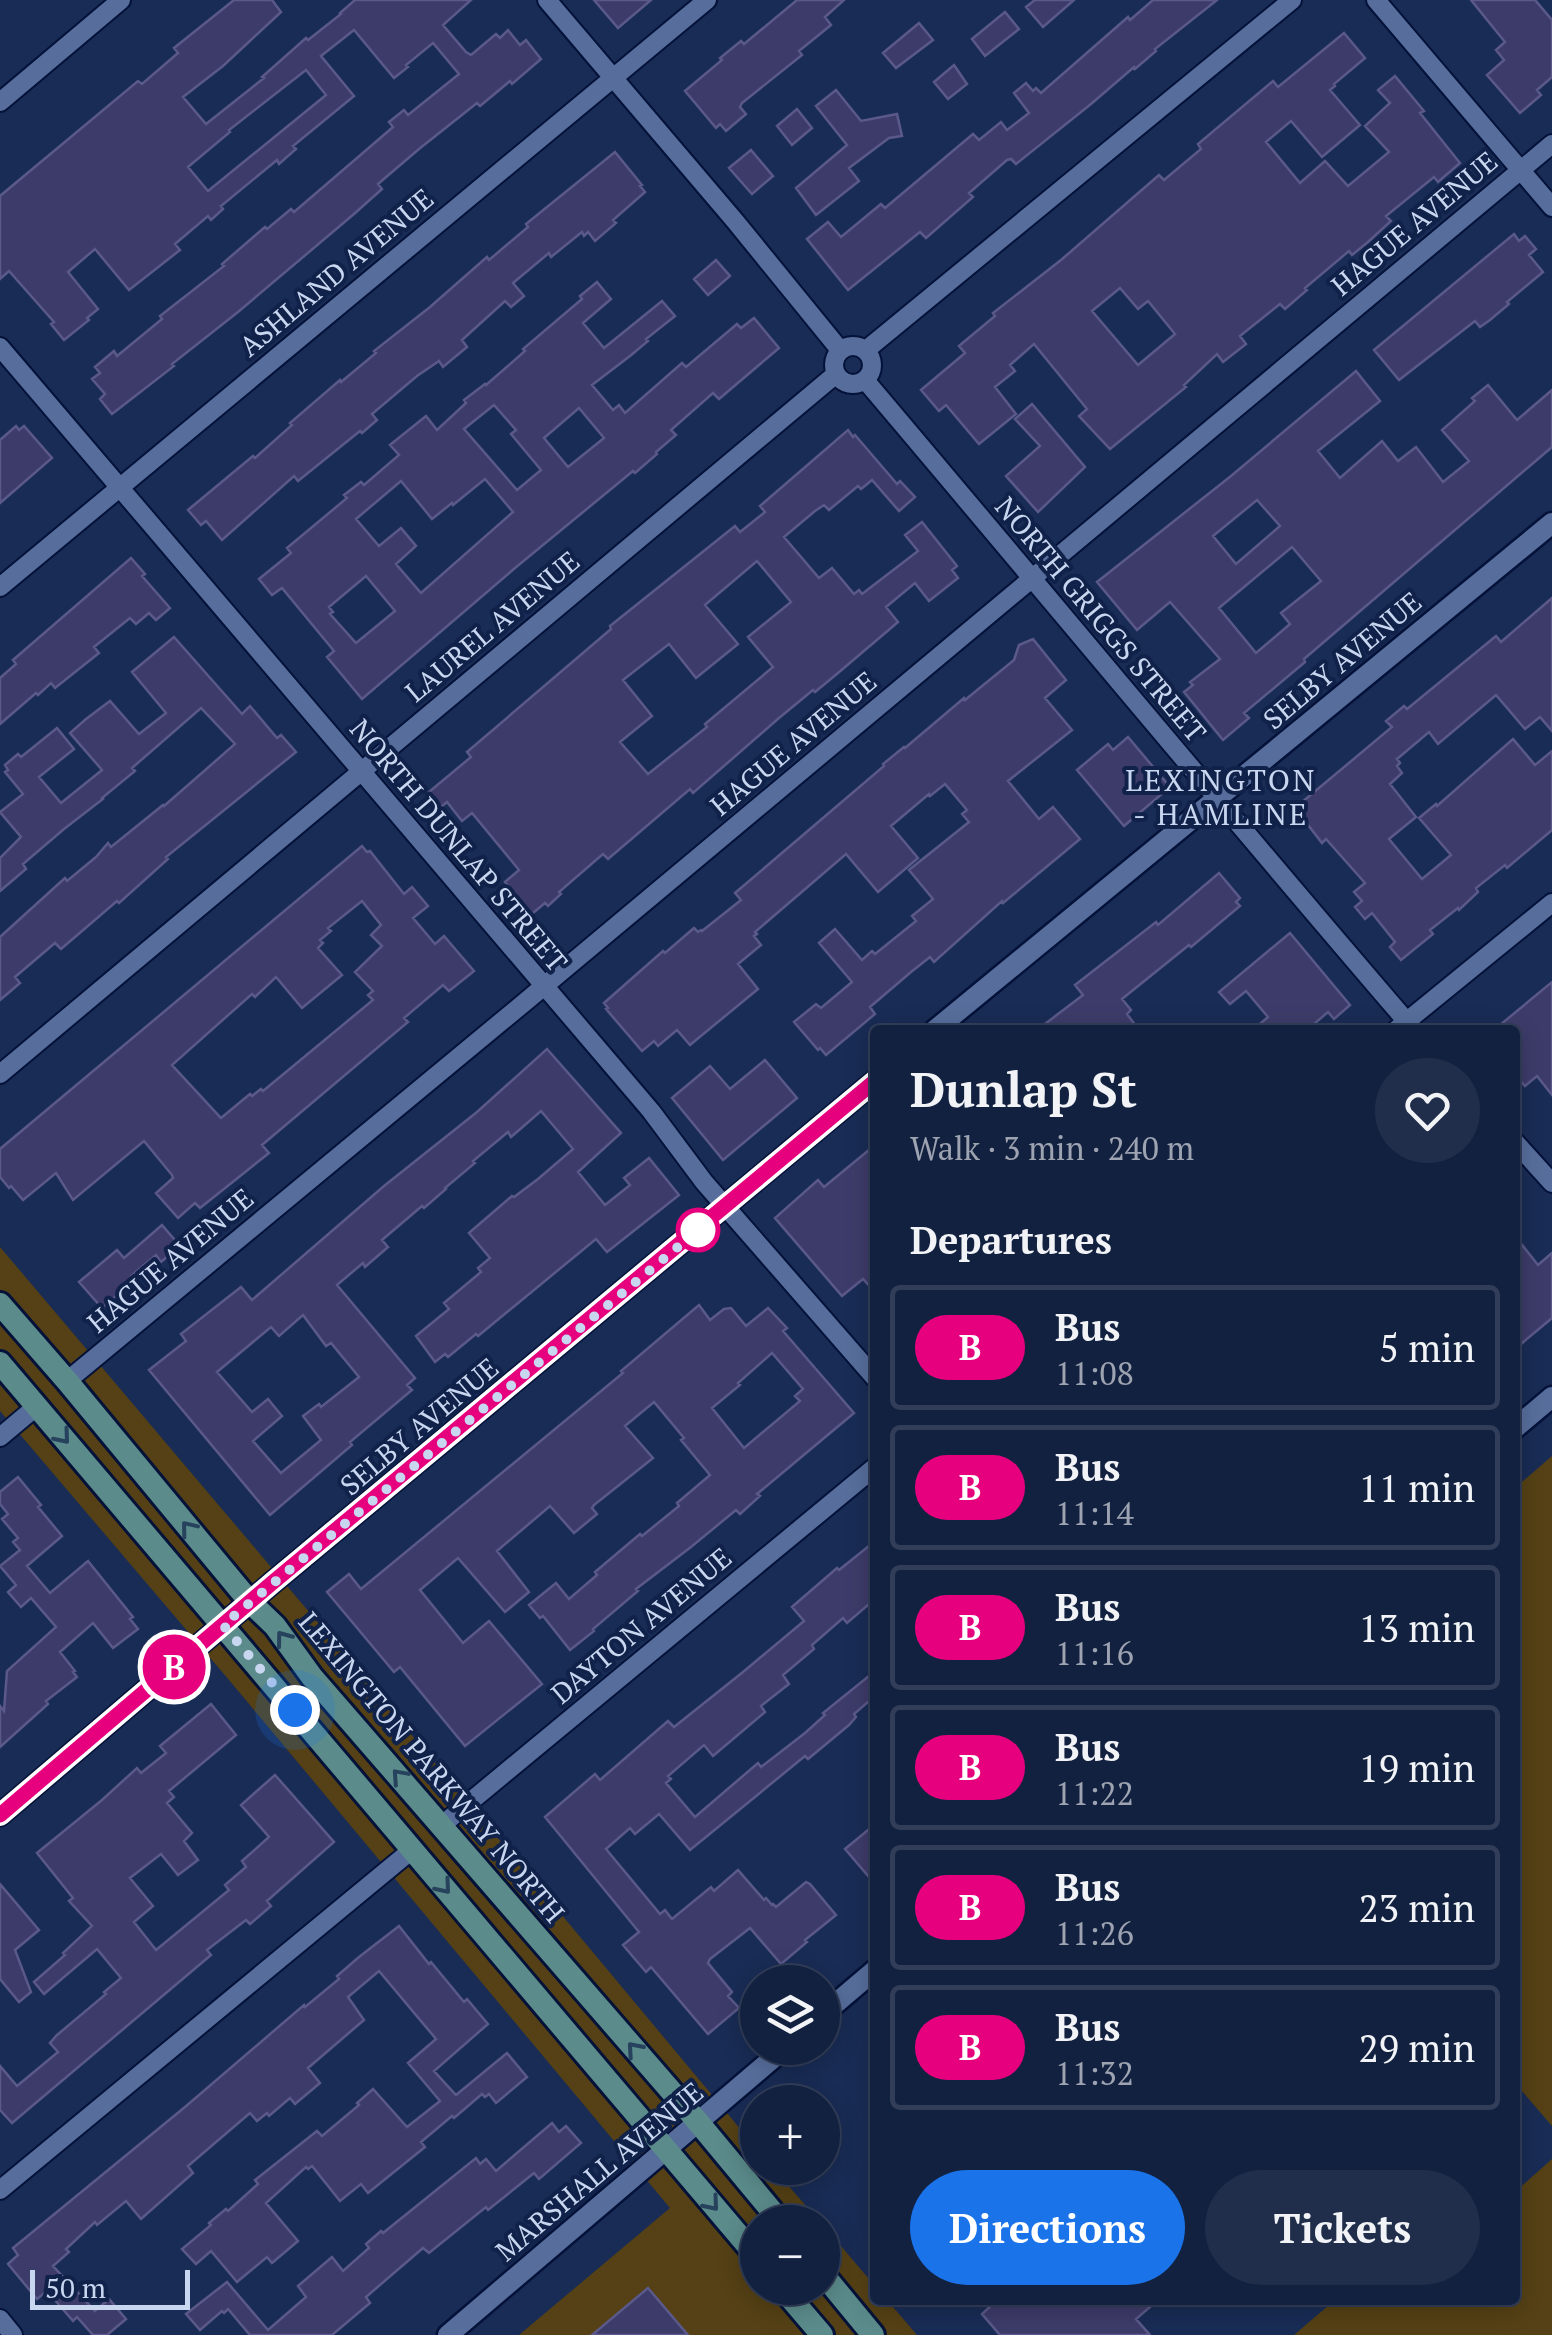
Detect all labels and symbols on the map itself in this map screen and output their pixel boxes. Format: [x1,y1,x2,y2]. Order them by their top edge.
street label: HAGUE AVENUE [1323,143,1505,303]
street label: ASHLAND AVENUE [231,180,441,364]
street label: NORTH GRIGGS STREET [987,489,1215,749]
street label: LAUREL AVENUE [397,542,587,710]
street label: SELBY AVENUE [1255,583,1429,737]
street label: HAGUE AVENUE [702,663,884,823]
street label: NORTH DUNLAP STREET [342,711,576,979]
district label: LEXINGTON - HAMLINE [1125,760,1317,834]
street label: HAGUE AVENUE [79,1180,261,1340]
unlabelled marker [677,1209,719,1251]
street label: SELBY AVENUE [332,1349,506,1503]
one-way arrow [52,1426,70,1444]
one-way arrow [181,1521,199,1539]
street label: DAYTON AVENUE [543,1539,739,1711]
street label: LEXINGTON PARKWAY NORTH [291,1604,573,1930]
one-way arrow [277,1631,295,1649]
line badge: B [142,1634,206,1700]
your location [270,1685,320,1735]
one-way arrow [393,1769,411,1788]
one-way arrow [432,1875,450,1893]
one-way arrow [628,2042,646,2061]
street label: MARSHALL AVENUE [487,2073,711,2269]
one-way arrow [701,2192,719,2210]
scale bar [30,2265,190,2310]

